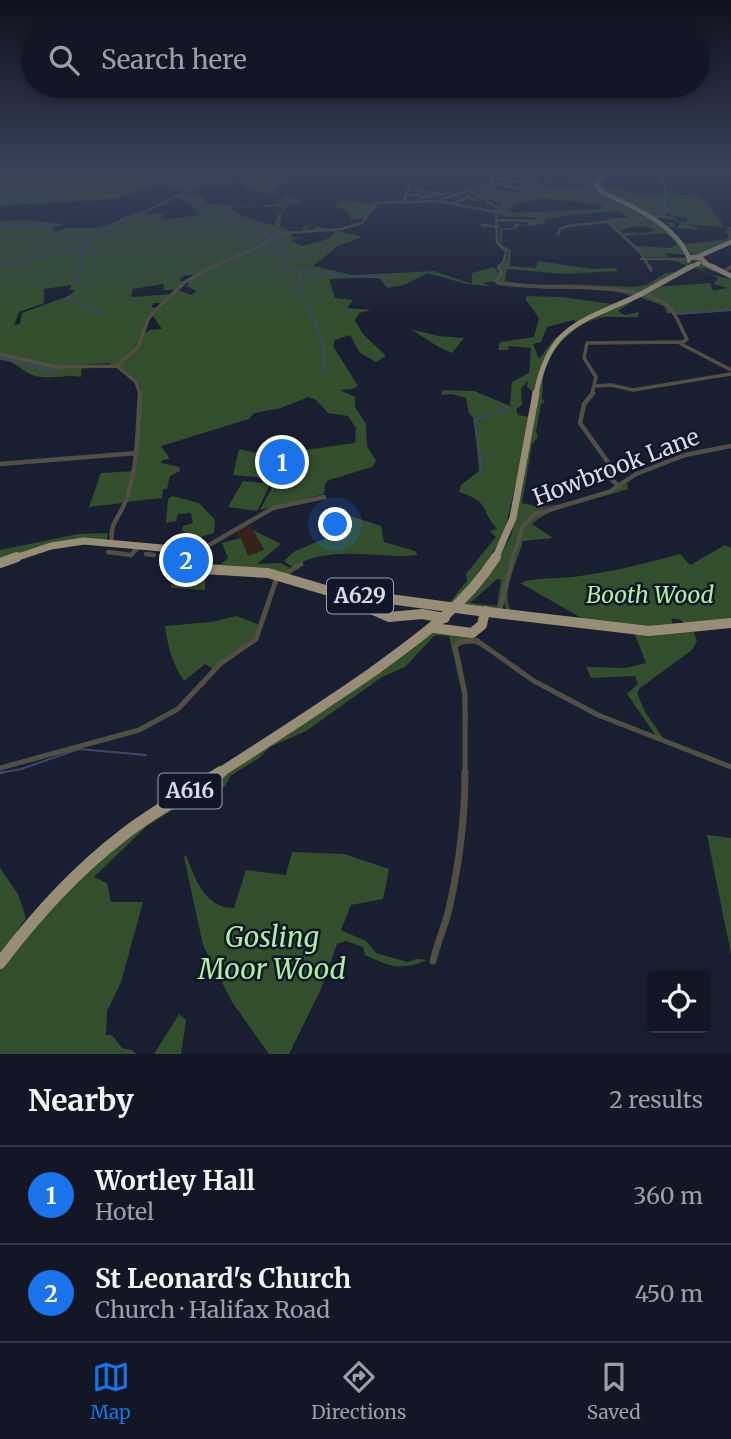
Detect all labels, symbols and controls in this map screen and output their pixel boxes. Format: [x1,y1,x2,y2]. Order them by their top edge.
search box [21,21,710,98]
icon: search [45,41,83,79]
text: Search here [101,43,247,76]
street label: Howbrook Lane [528,421,703,512]
pin: 1 [259,436,305,488]
your location [318,507,352,541]
pin: 2 [163,534,209,586]
road number: A629 [327,578,393,614]
park label: Booth Wood [586,580,714,609]
road number: A616 [158,774,222,808]
park label: Gosling Moor Wood [197,919,346,987]
map controls [647,970,710,1033]
button: locate [647,970,710,1033]
text: Nearby [28,1081,134,1119]
text: 2 results [609,1085,703,1114]
text: Wortley Hall [95,1164,255,1197]
text: 1 [46,1181,56,1210]
text: 360 m [633,1181,703,1210]
text: Hotel [95,1197,154,1226]
text: St Leonard's Church [95,1262,351,1295]
text: 2 [44,1279,58,1308]
text: 450 m [635,1279,703,1308]
text: Church · Halifax Road [95,1295,330,1324]
tab: Map [90,1358,131,1424]
tab: Directions [311,1358,406,1424]
tab: Saved [587,1358,641,1424]

